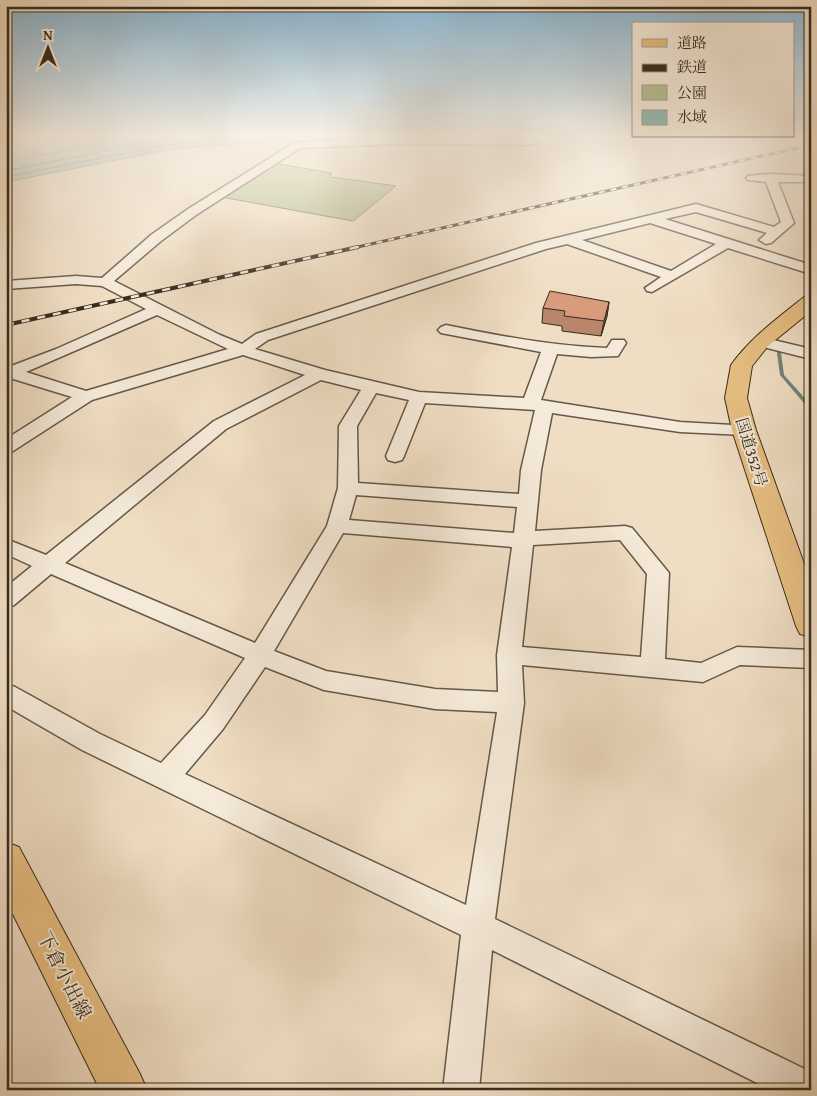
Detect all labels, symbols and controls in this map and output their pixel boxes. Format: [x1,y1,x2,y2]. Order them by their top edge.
north arrow [22,22,72,72]
legend [632,22,794,138]
text: N [43,25,53,45]
text: 道路 [677,32,707,53]
text: 鉄道 [677,56,707,77]
text: 公園 [677,82,707,103]
text: 水域 [677,106,707,127]
street label: 国道352号 [730,414,774,490]
street label: 下倉小出線 [31,926,99,1024]

